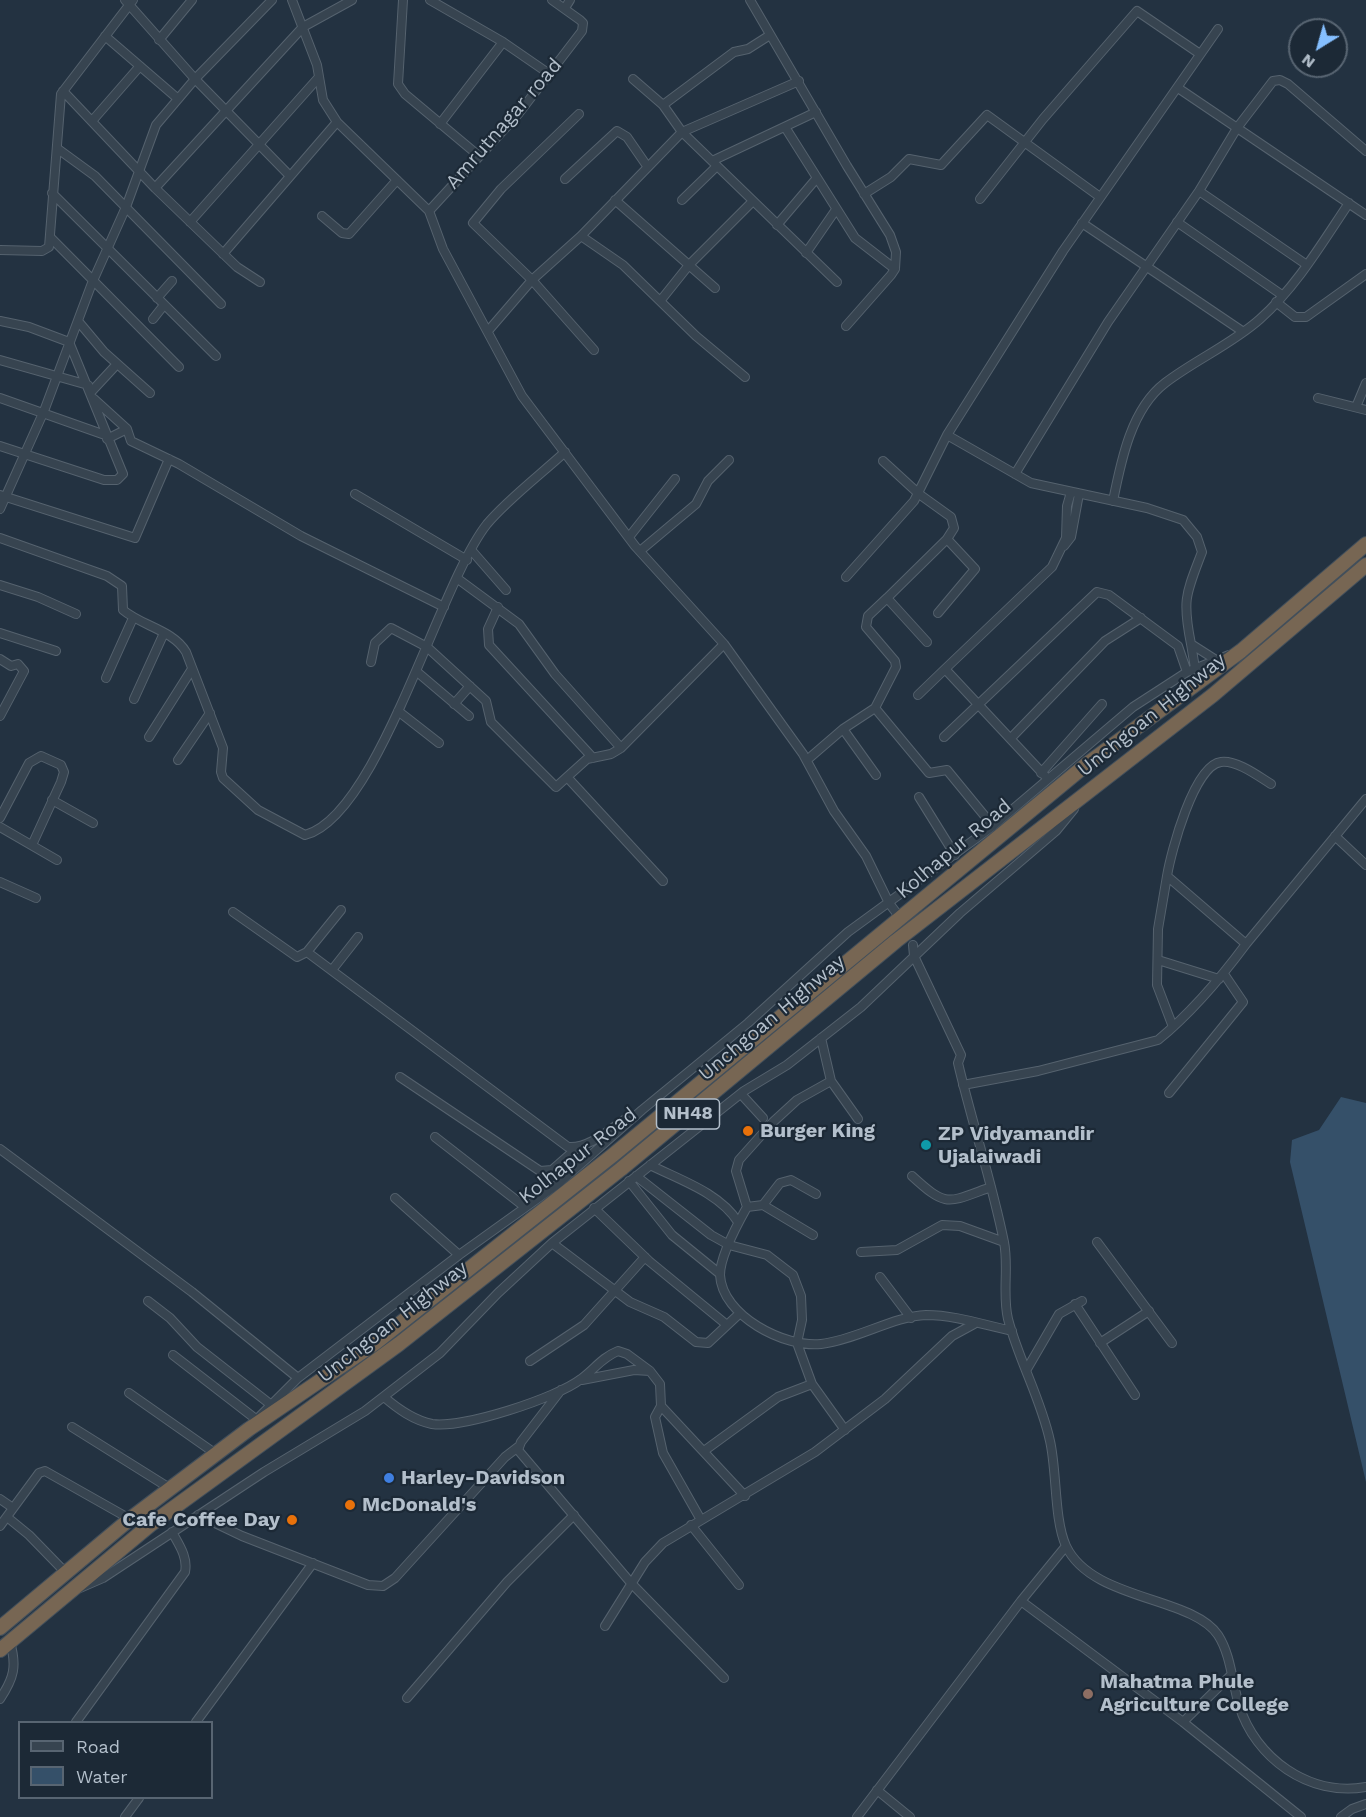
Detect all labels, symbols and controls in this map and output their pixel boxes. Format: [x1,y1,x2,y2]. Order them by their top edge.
north arrow [1288,18,1348,78]
text: N [1298,50,1319,72]
street label: Amrutnagar road [441,54,567,194]
street label: Unchgoan Highway [1073,648,1231,782]
street label: Kolhapur Road [892,794,1016,904]
street label: Unchgoan Highway [694,950,850,1086]
road number: NH48 [656,1099,720,1129]
street label: Kolhapur Road [514,1103,642,1209]
place label: Burger King [760,1119,875,1143]
place label: ZP Vidyamandir Ujalaiwadi [938,1122,1094,1169]
marker: Burger King [741,1124,755,1138]
marker: ZP Vidyamandir Ujalaiwadi [919,1138,933,1152]
street label: Unchgoan Highway [313,1256,473,1388]
place label: Harley-Davidson [401,1466,565,1490]
marker: Harley-Davidson [382,1471,396,1485]
place label: McDonald's [362,1493,476,1517]
marker: McDonald's [343,1498,357,1512]
place label: Cafe Coffee Day [122,1508,280,1532]
marker: Cafe Coffee Day [285,1513,299,1527]
place label: Mahatma Phule Agriculture College [1100,1670,1289,1717]
marker: Mahatma Phule Agriculture College [1081,1687,1095,1701]
legend [18,1721,213,1799]
text: Road [76,1736,120,1757]
text: Water [76,1766,128,1787]

